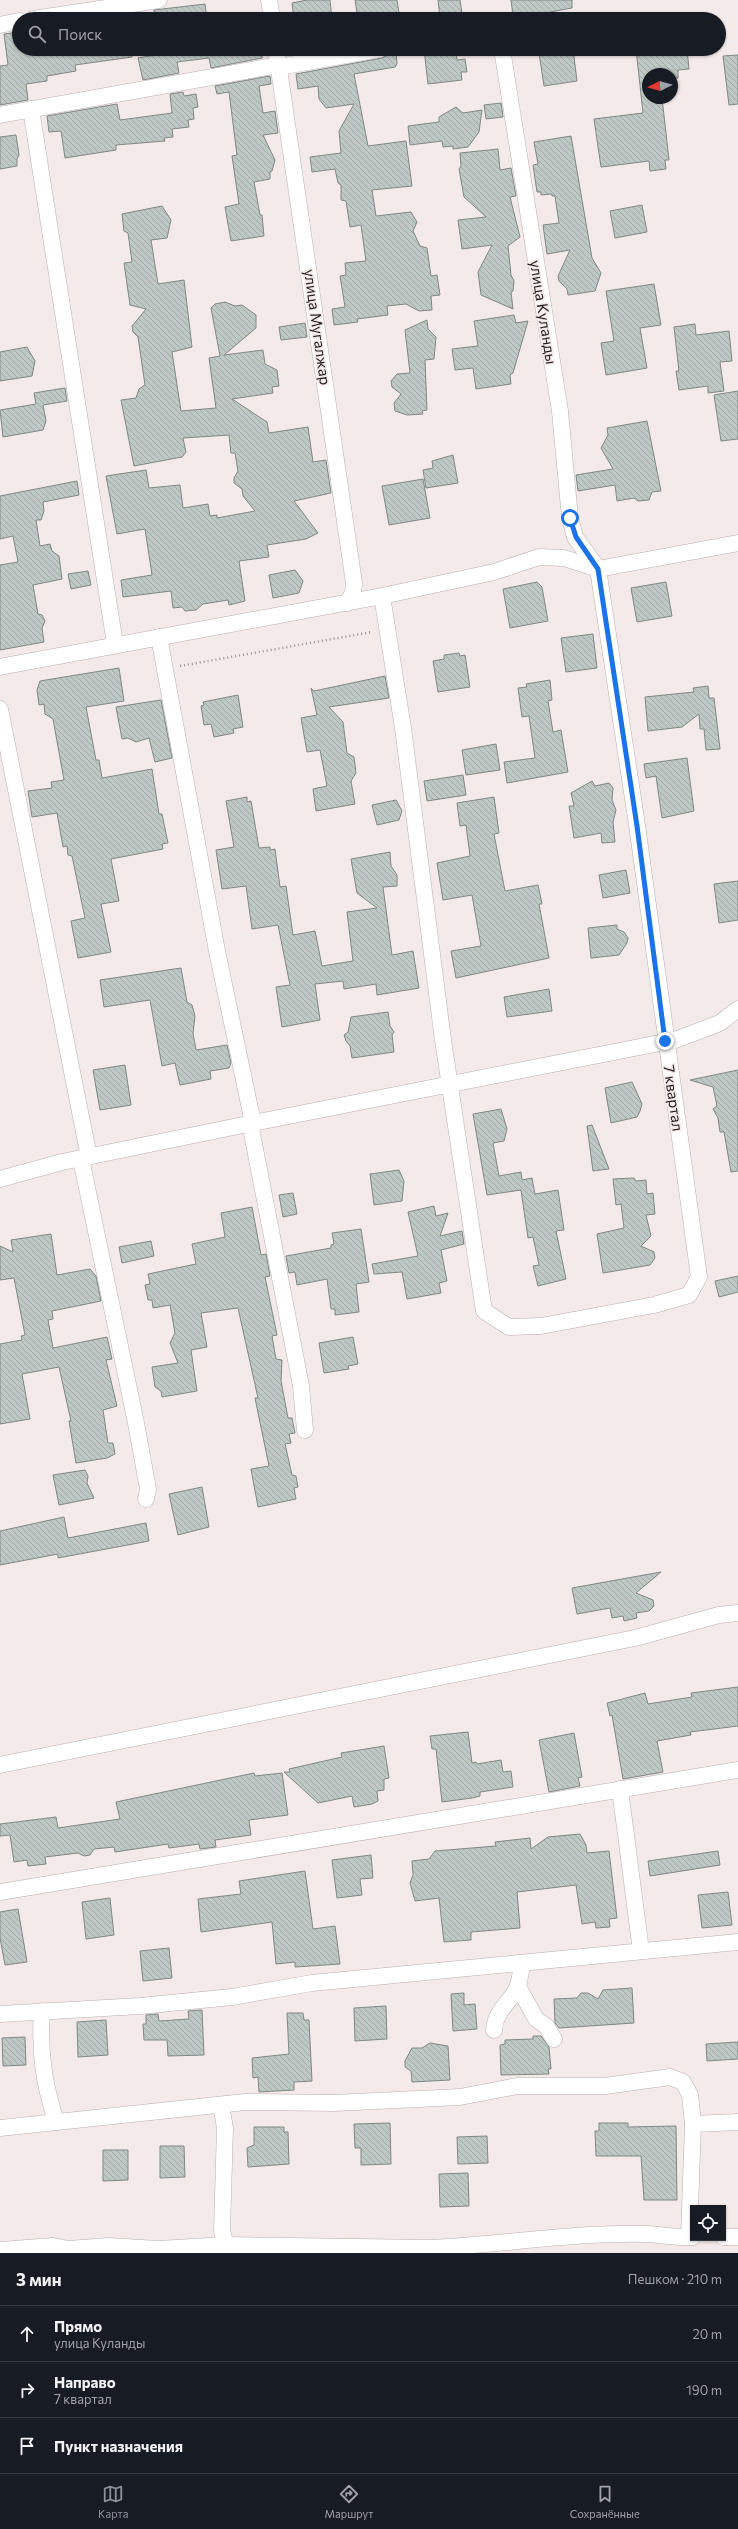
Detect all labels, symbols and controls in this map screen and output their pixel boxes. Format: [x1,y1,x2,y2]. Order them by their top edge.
search box [12,12,726,56]
icon: search [26,23,48,45]
text: Поиск [58,25,102,43]
north arrow [642,68,678,104]
street label: улица Куланды [527,259,561,365]
street label: улица Мугалжар [301,268,335,386]
route start [561,509,579,527]
route end [656,1032,674,1050]
street label: 7 квартал [660,1064,688,1132]
map controls [690,2205,726,2241]
button: locate [690,2205,726,2241]
text: 3 мин [16,2269,62,2290]
text: Пешком · 210 m [628,2271,722,2287]
text: Прямо [54,2317,102,2335]
icon: ahead [16,2323,38,2345]
text: 20 m [693,2326,722,2342]
text: улица Куланды [54,2335,145,2351]
text: Направо [54,2373,116,2391]
icon: right [16,2379,38,2401]
text: 190 m [686,2382,722,2398]
text: 7 квартал [54,2391,112,2407]
icon: arrive [16,2435,38,2457]
text: Пункт назначения [54,2437,183,2455]
tab: Карта [98,2483,128,2520]
tab: Маршрут [325,2483,373,2520]
tab: Сохранённые [570,2483,640,2520]

